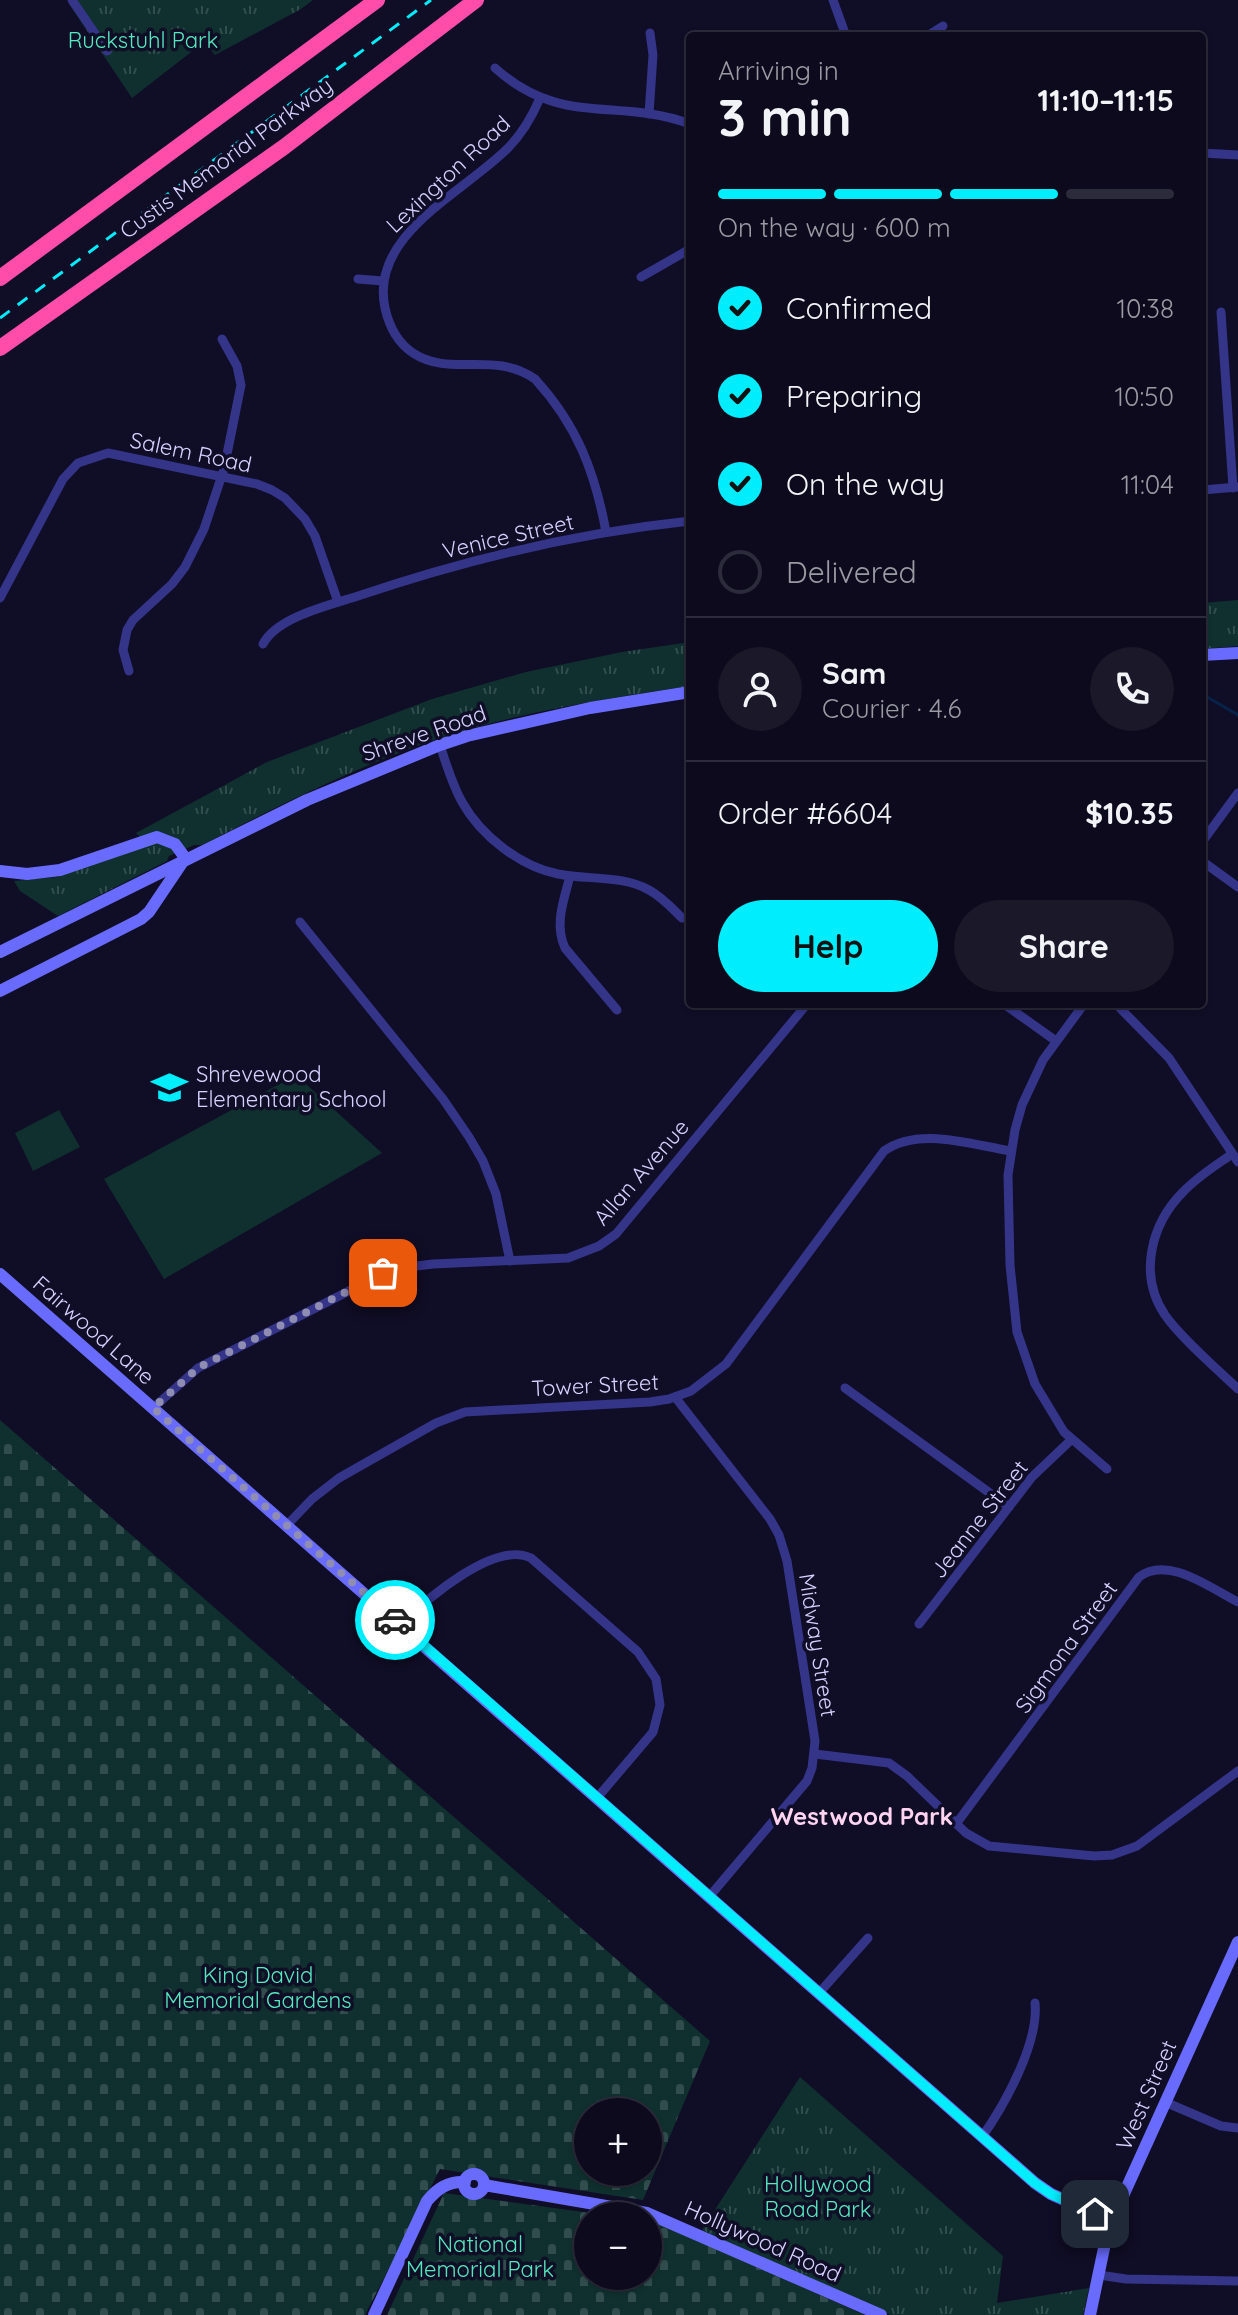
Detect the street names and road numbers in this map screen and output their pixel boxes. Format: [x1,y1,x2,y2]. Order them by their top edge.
street label: Custis Memorial Parkway [114,71,338,245]
street label: Lexington Road [380,109,516,239]
street label: Salem Road [128,425,254,479]
street label: Venice Street [440,507,576,565]
street label: Shreve Road [358,699,490,767]
street label: Allan Avenue [587,1113,695,1231]
street label: Fairwood Lane [27,1269,161,1391]
street label: Tower Street [531,1368,659,1402]
street label: Jeanne Street [924,1454,1034,1584]
street label: Midway Street [793,1571,843,1719]
street label: Sigmona Street [1009,1576,1123,1718]
street label: West Street [1109,2036,1183,2154]
street label: Hollywood Road [680,2194,846,2288]

